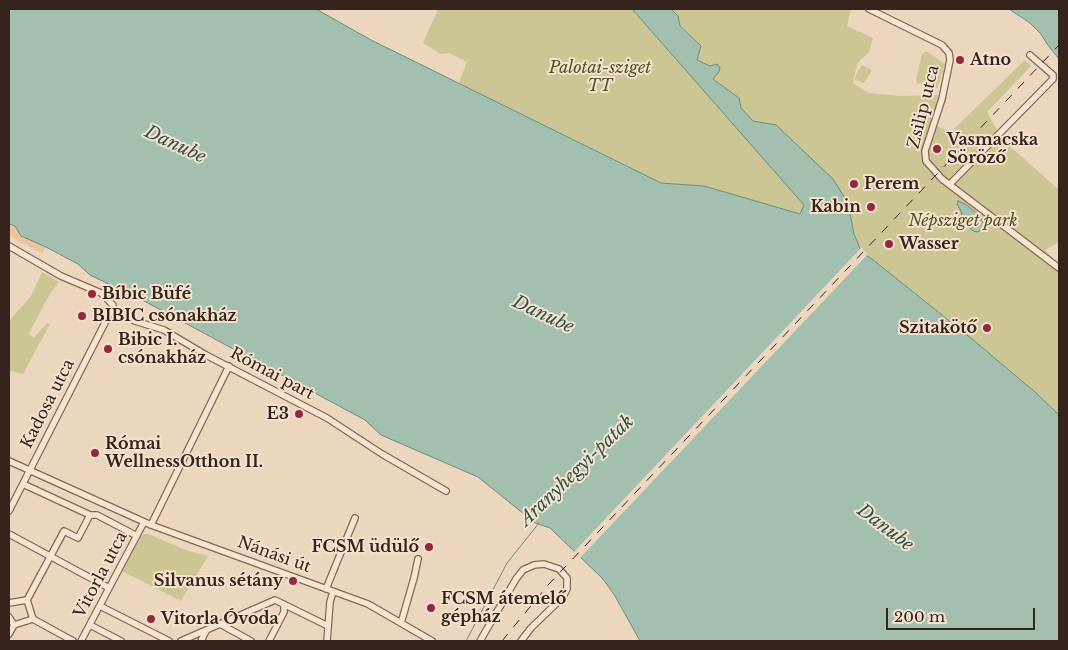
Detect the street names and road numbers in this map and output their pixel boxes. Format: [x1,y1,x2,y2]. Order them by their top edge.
street label: Zsilip utca [904,63,944,151]
street label: Római part [227,344,317,404]
street label: Kadosa utca [17,356,79,452]
street label: Vitorla utca [70,529,132,621]
street label: Nánási út [235,533,313,577]

